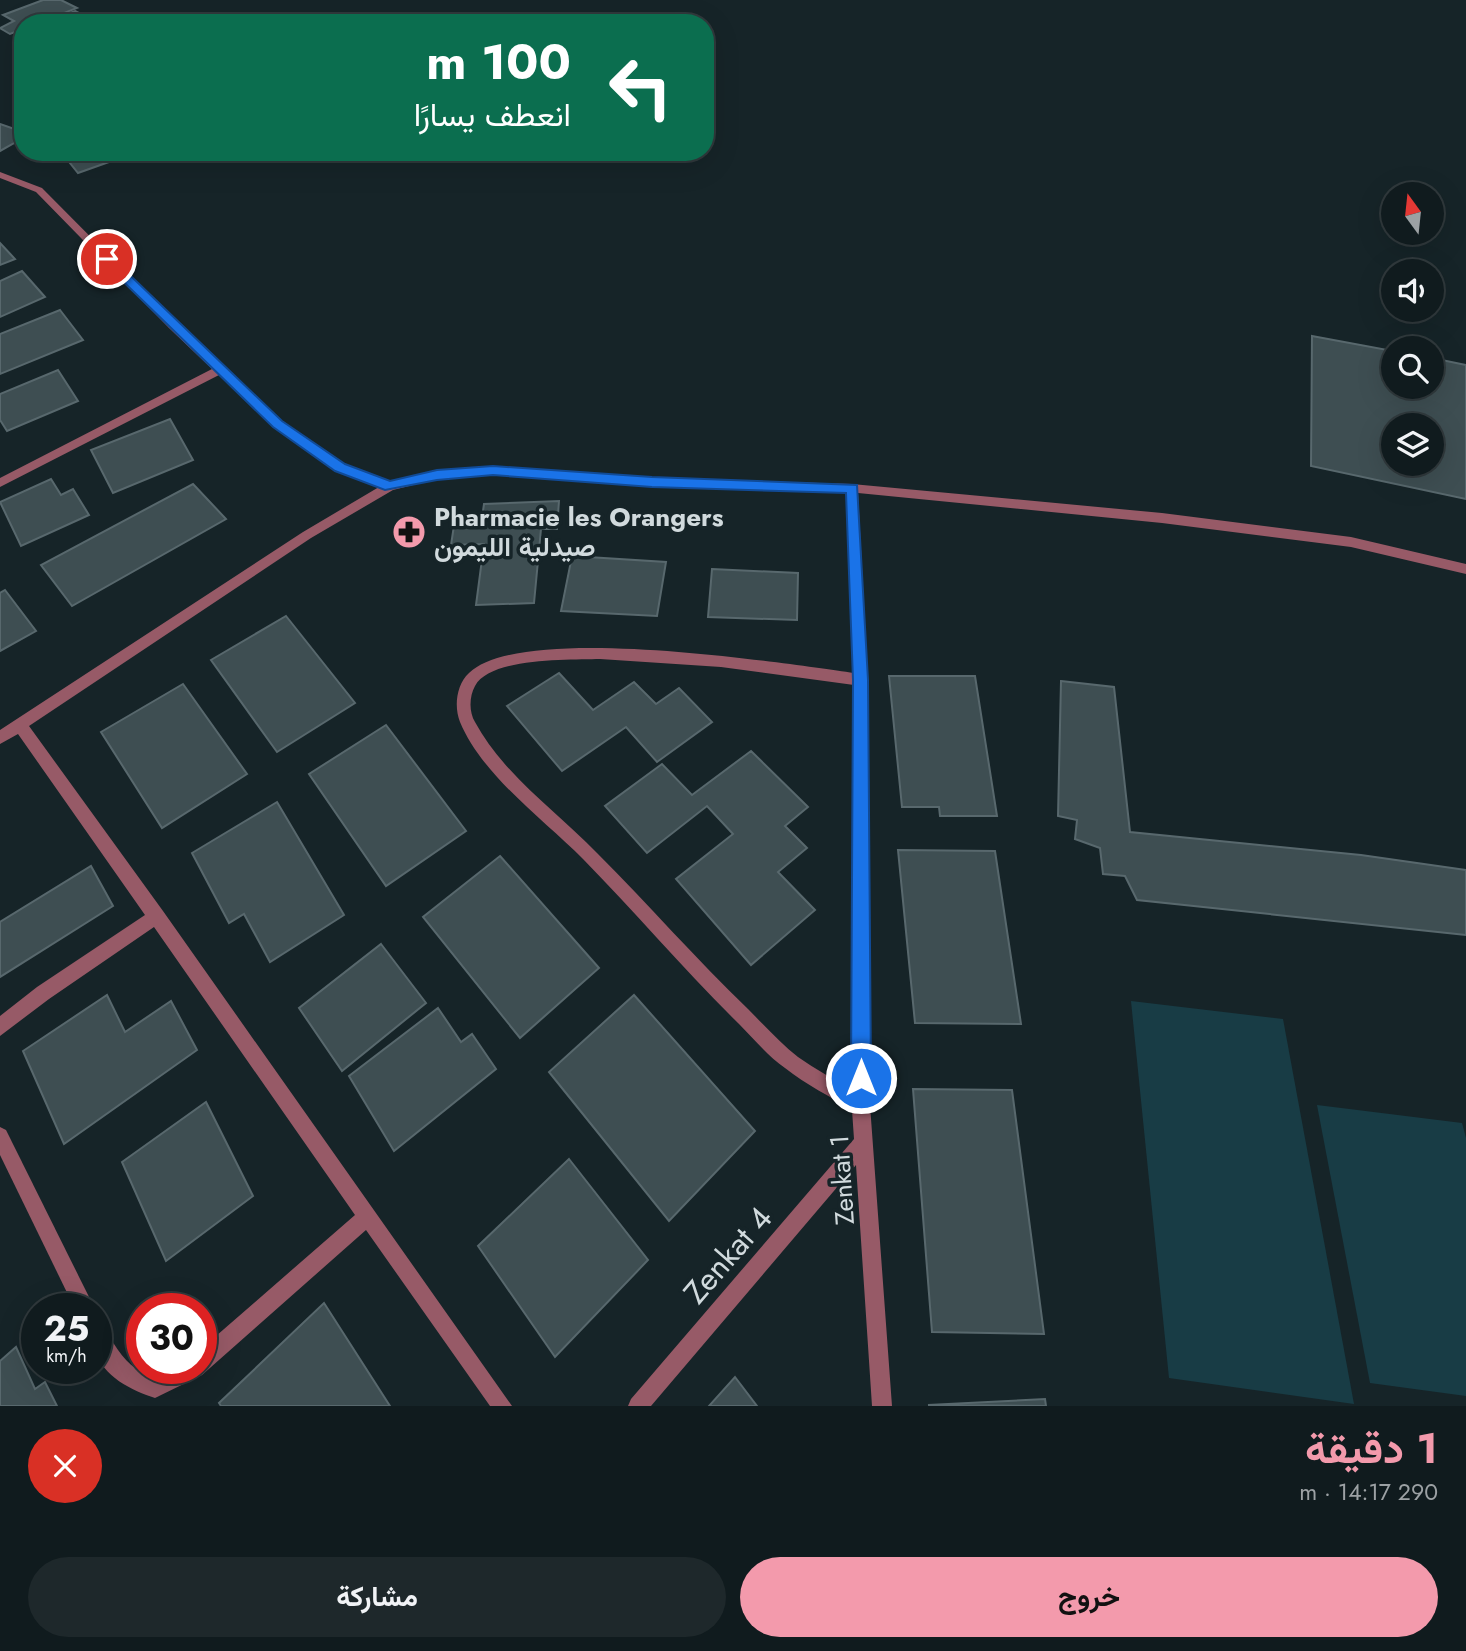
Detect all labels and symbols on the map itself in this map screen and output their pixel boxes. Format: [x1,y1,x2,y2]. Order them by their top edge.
north arrow [1381,182,1444,245]
pin [77,229,137,289]
place label: Pharmacie les Orangers صيدلية الليمون [434,498,724,566]
pharmacy icon: Pharmacie les Orangers صيدلية الليمون [390,513,428,551]
position arrow [824,1041,898,1115]
street label: Zenkat 1 [820,1134,864,1226]
street label: Zenkat 4 [673,1196,783,1314]
speed limit sign: 30 [126,1293,217,1384]

